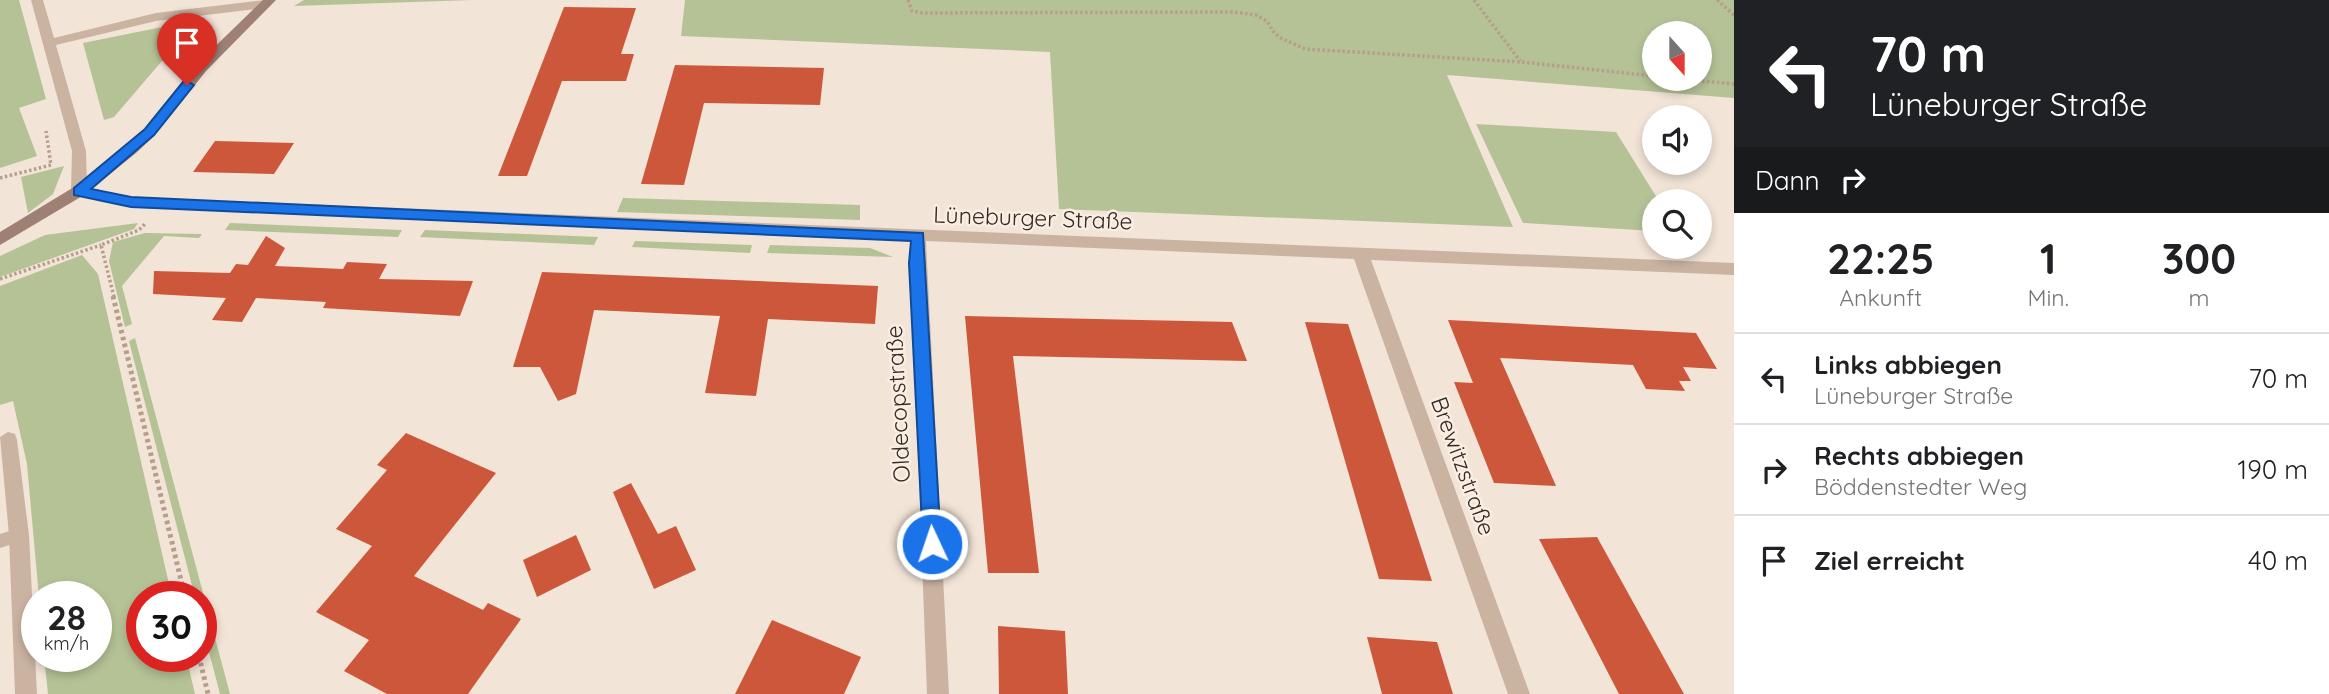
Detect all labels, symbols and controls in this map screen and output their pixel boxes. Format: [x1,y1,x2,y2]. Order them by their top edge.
pin [157,13,217,85]
north arrow [1642,21,1712,91]
map controls [1642,21,1712,259]
text: 70 m [1870,23,1986,84]
icon: arrive [168,24,206,62]
icon: left [1755,28,1846,119]
text: Lüneburger Straße [1870,84,2147,124]
button: sound [1642,105,1712,175]
icon: right [1834,161,1872,199]
text: Dann [1755,164,1820,197]
button: search [1642,189,1712,259]
street label: Lüneburger Straße [933,200,1133,235]
text: 22:25 [1827,232,1934,285]
text: 1 [2040,232,2056,285]
text: 300 [2162,232,2236,285]
text: Ankunft [1839,283,1922,312]
text: Min. [2027,283,2069,312]
text: m [2188,283,2209,312]
street label: Oldecopstraße [879,325,916,483]
text: Links abbiegen [1814,348,2002,381]
icon: left [1755,360,1793,398]
text: 70 m [2248,362,2308,395]
text: Lüneburger Straße [1814,381,2013,410]
street label: Brewitzstraße [1425,393,1502,539]
text: Rechts abbiegen [1814,439,2024,472]
icon: right [1755,451,1793,489]
text: 190 m [2238,453,2308,486]
text: Böddenstedter Weg [1814,472,2027,501]
position arrow [895,507,969,581]
icon: arrive [1755,542,1793,580]
text: Ziel erreicht [1814,544,1965,577]
text: 40 m [2248,544,2308,577]
speed limit sign: 30 [126,581,217,672]
text: 28 [47,595,86,639]
text: km/h [44,632,89,655]

